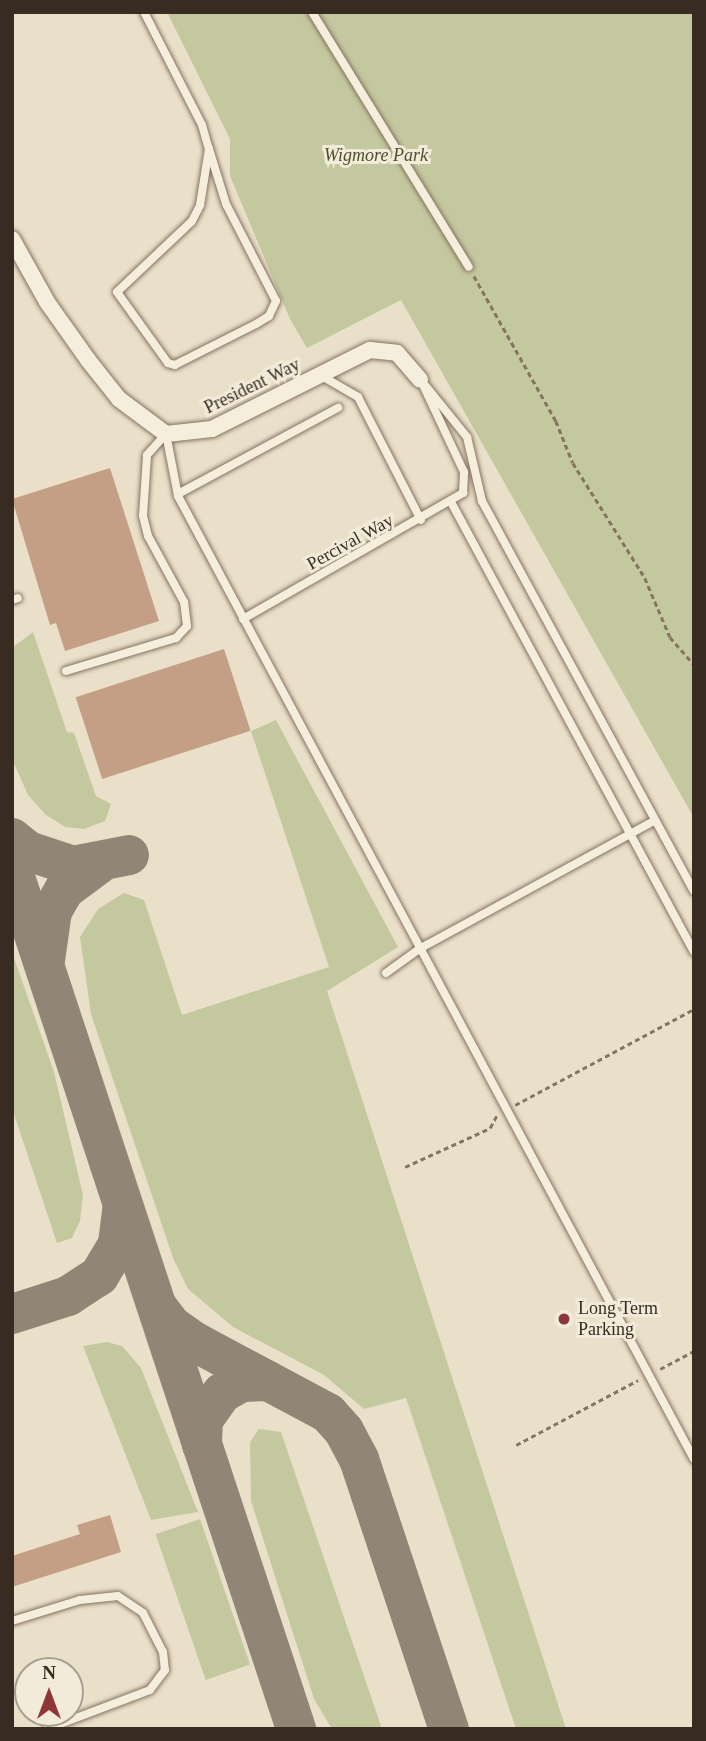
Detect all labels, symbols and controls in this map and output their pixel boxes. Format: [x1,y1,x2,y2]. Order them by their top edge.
park label: Wigmore Park [324,144,428,166]
street label: President Way [201,353,303,419]
street label: Percival Way [303,509,397,575]
place label: Long Term Parking [578,1298,658,1340]
marker: Long Term Parking [556,1311,572,1327]
north arrow [14,1657,84,1727]
text: N [42,1662,56,1683]

